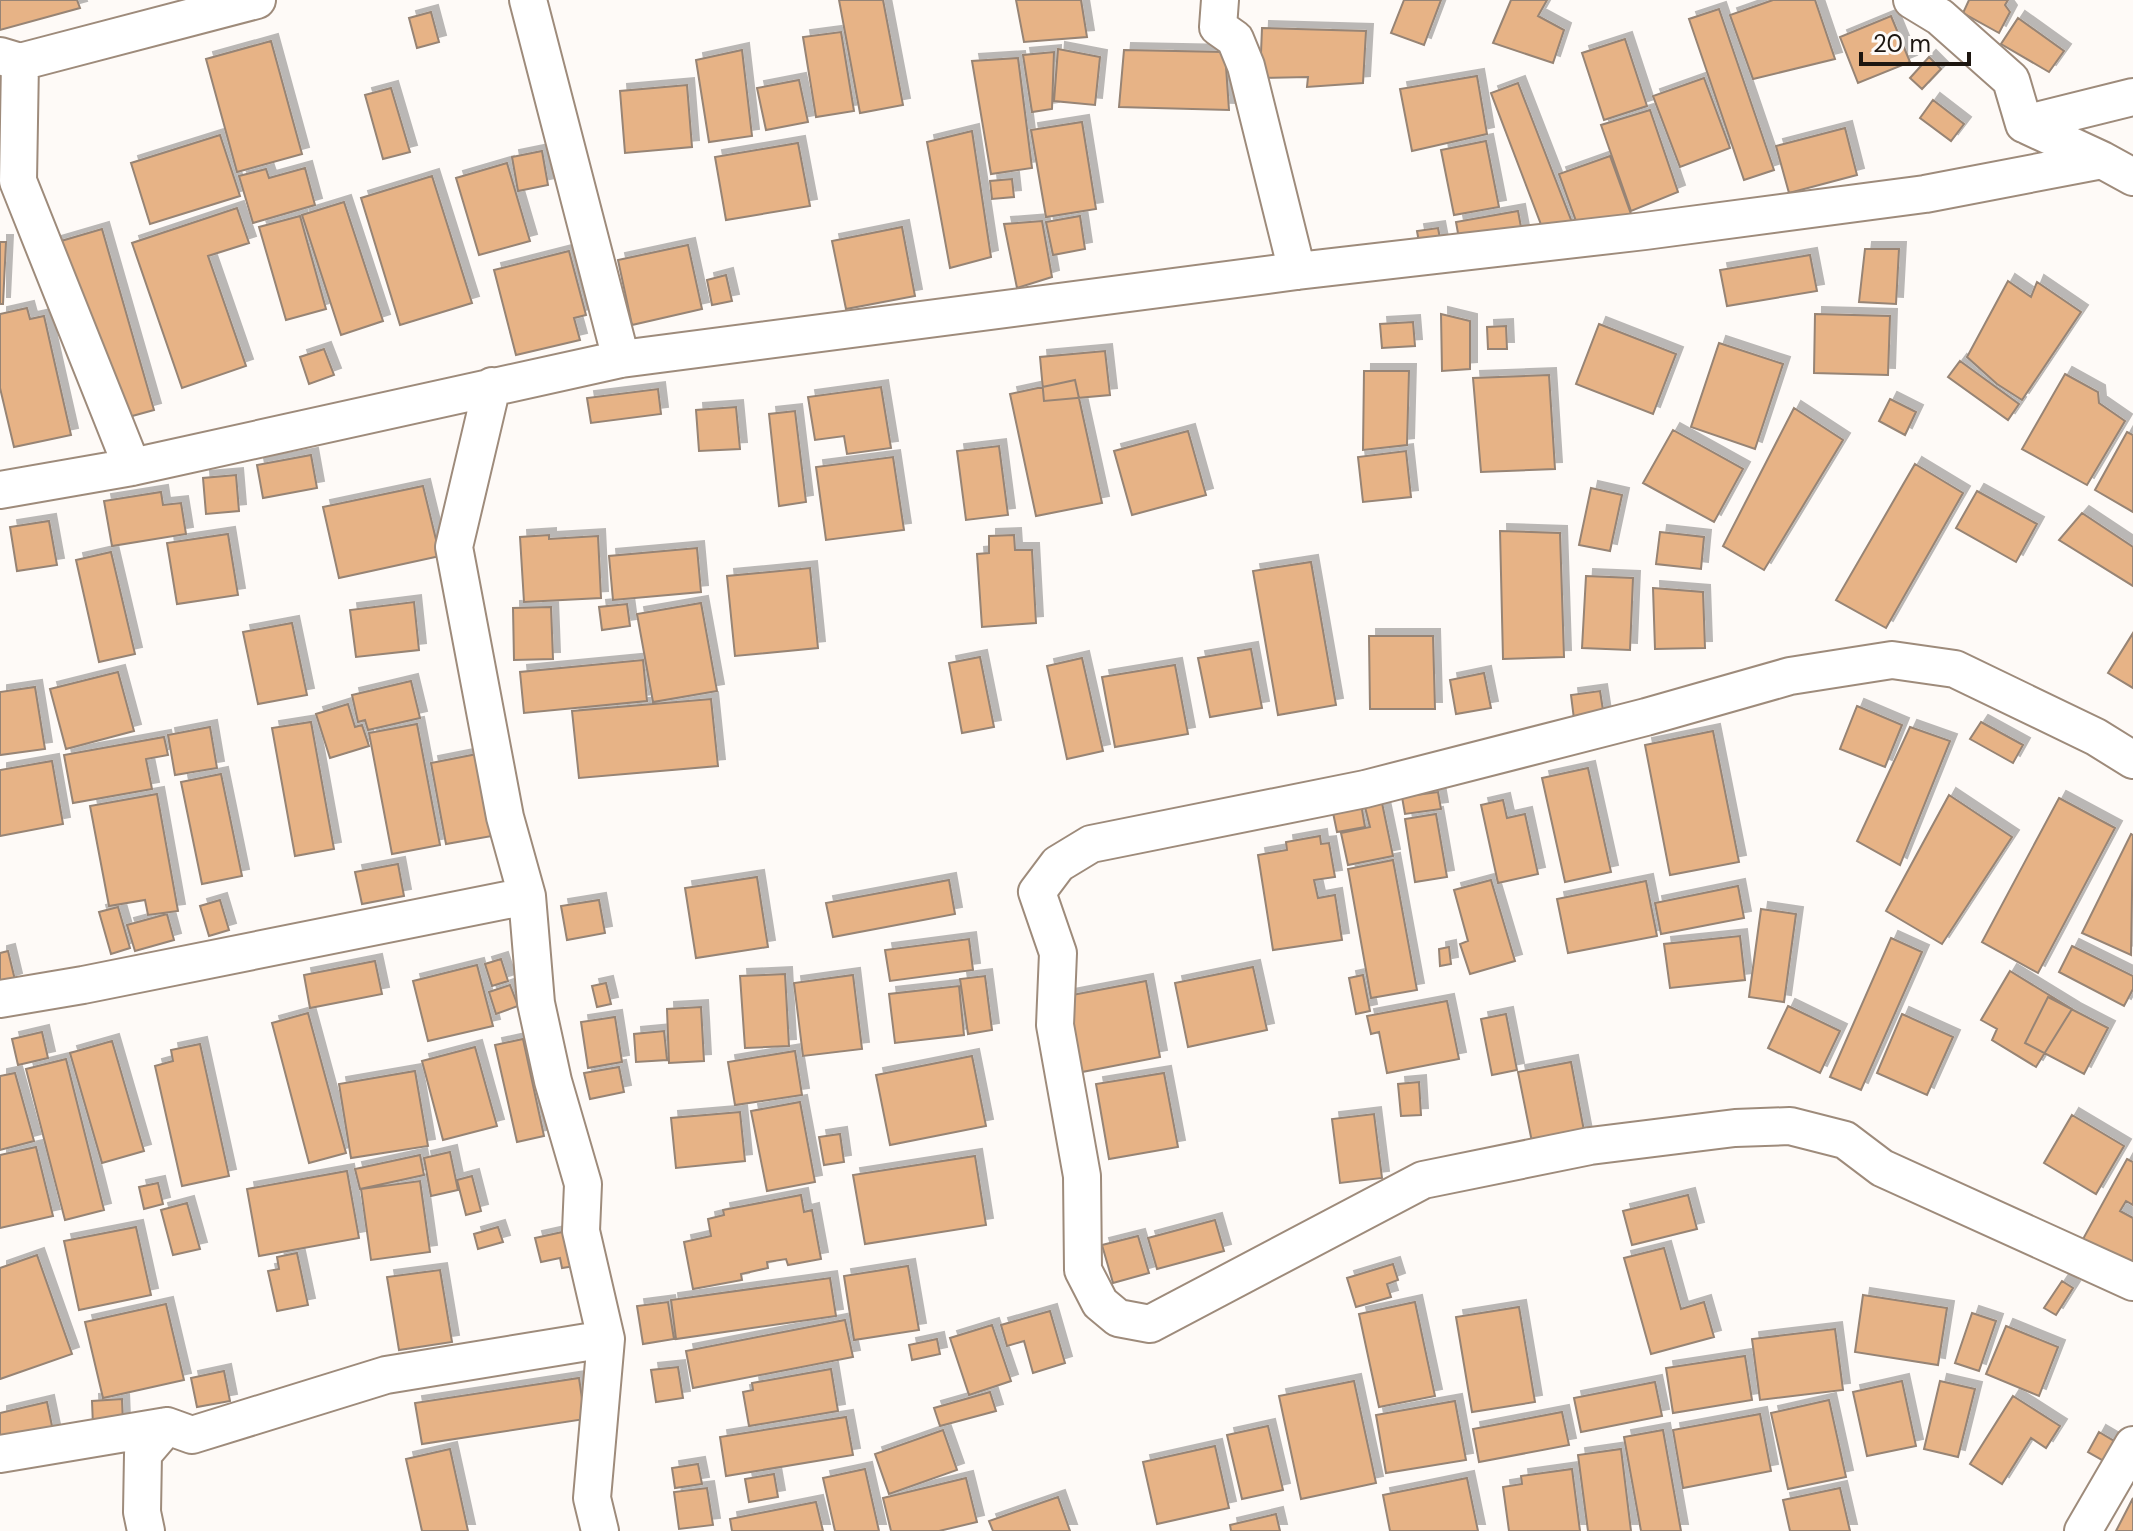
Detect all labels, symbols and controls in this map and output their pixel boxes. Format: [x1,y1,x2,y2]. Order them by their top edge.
scale bar [1861,16,1969,66]
text: 20 m [1873,28,1931,59]

